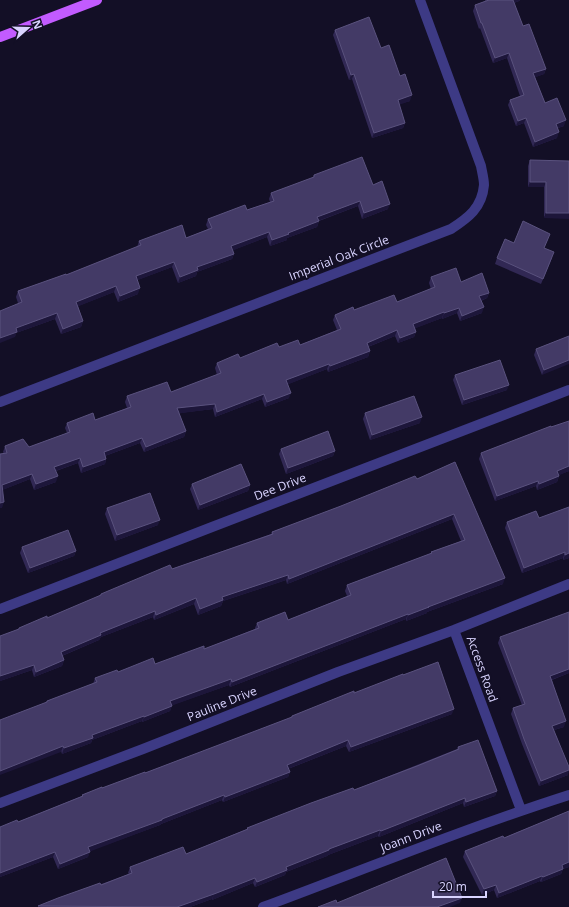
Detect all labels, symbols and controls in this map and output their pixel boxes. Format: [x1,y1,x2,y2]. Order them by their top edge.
north arrow [8,8,48,48]
text: N [29,18,46,31]
street label: Imperial Oak Circle [286,231,391,284]
street label: Dee Drive [251,469,309,504]
street label: Access Road [463,633,502,704]
street label: Pauline Drive [184,682,259,725]
street label: Joann Drive [377,817,444,856]
scale bar [433,873,486,899]
text: 20 m [439,878,467,895]

